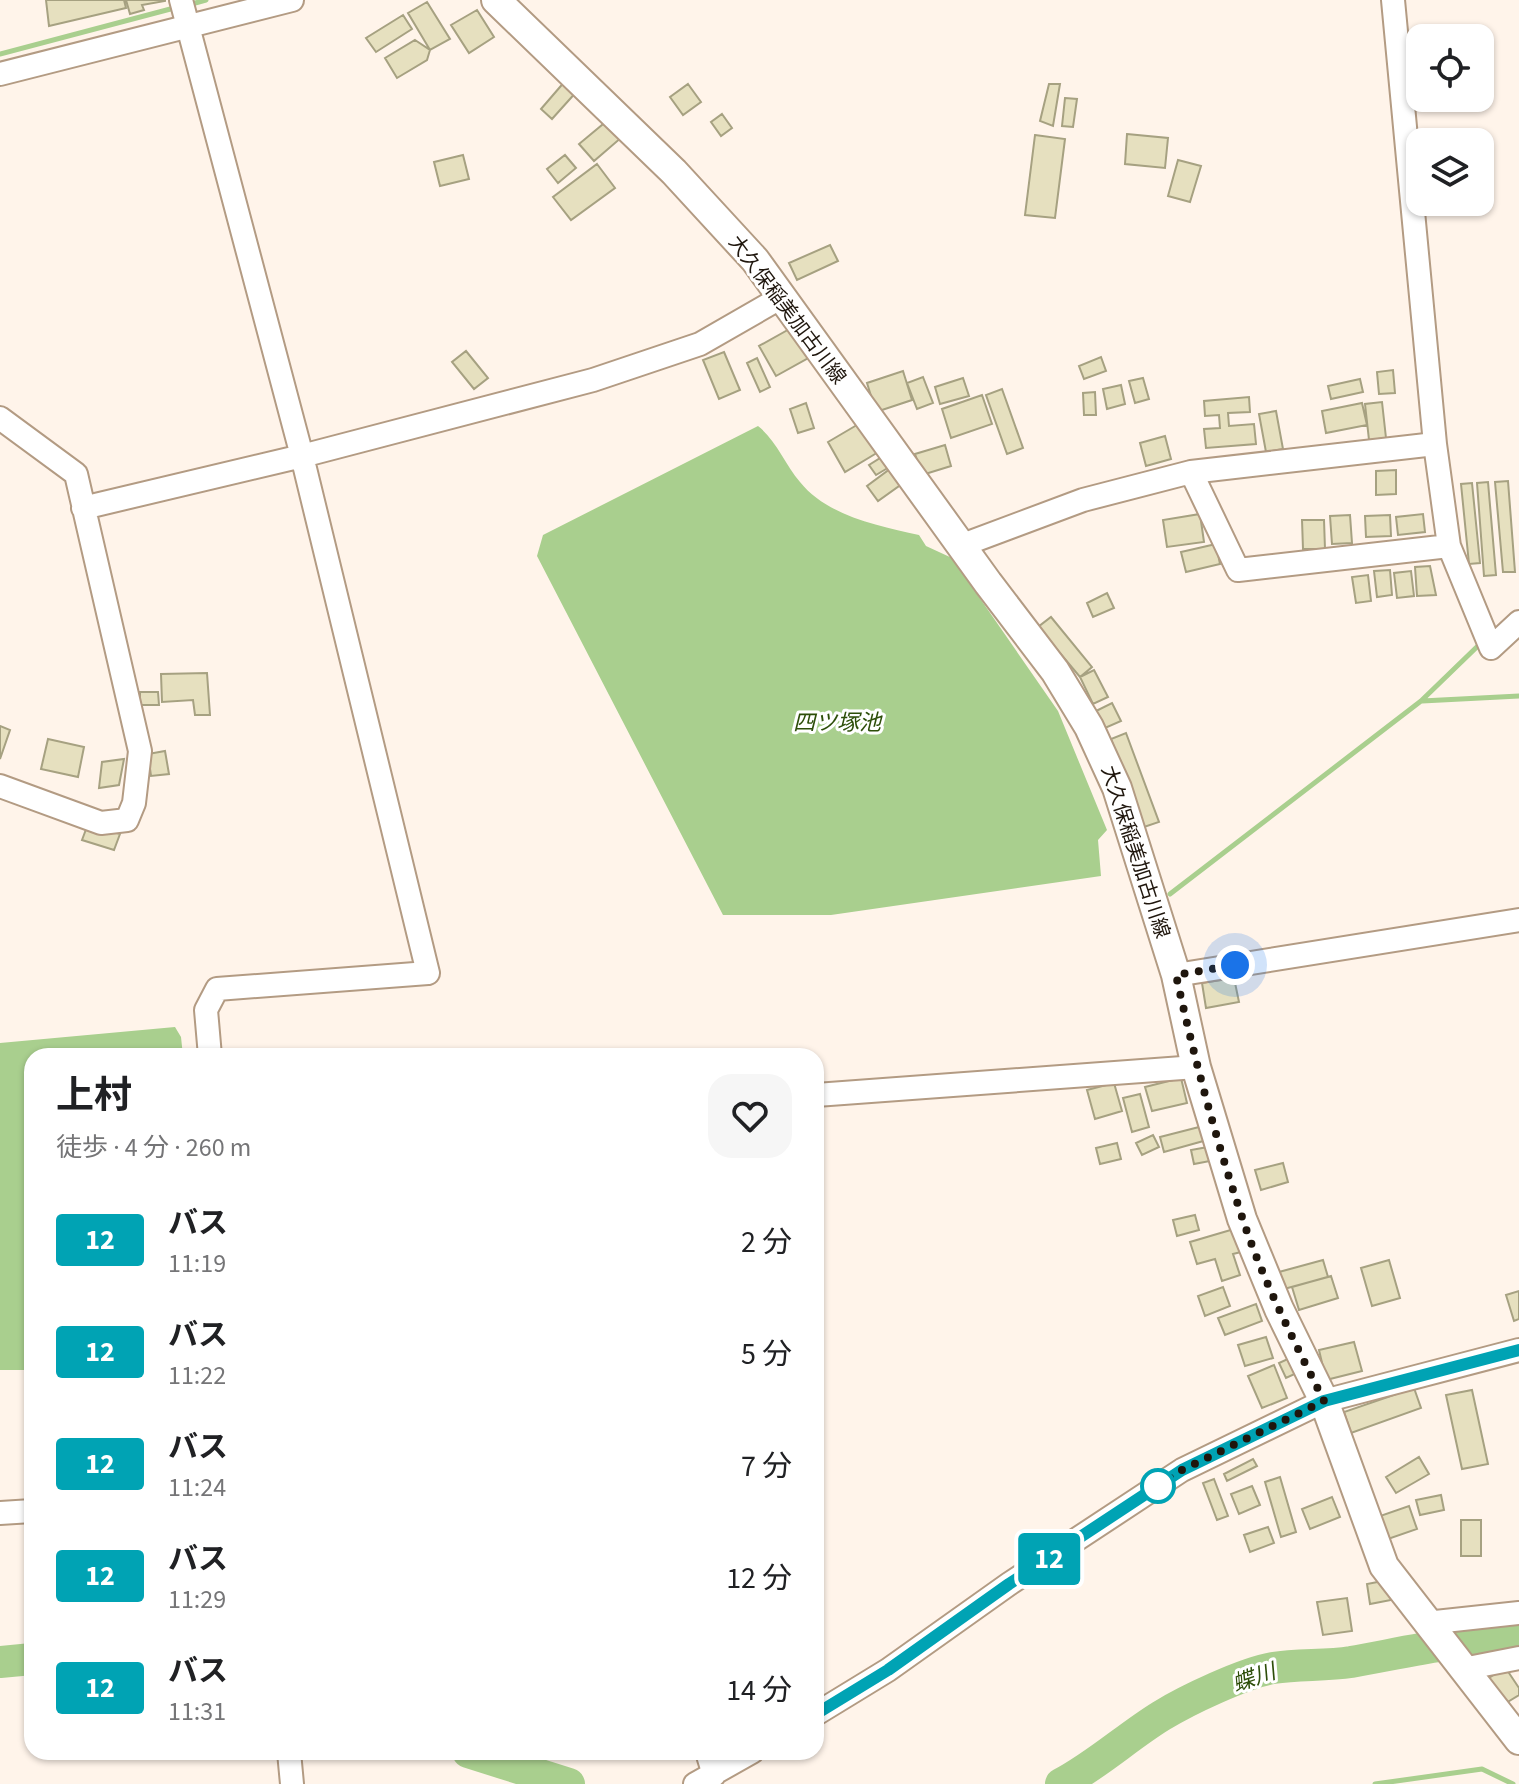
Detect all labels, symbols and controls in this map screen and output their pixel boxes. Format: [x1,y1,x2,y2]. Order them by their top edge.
map controls [1406,24,1494,216]
button: locate [1406,24,1494,112]
button: layers [1406,128,1494,216]
street label: 大久保稲美加古川線 [722,230,852,390]
water label: 四ツ塚池 [793,707,883,739]
street label: 大久保稲美加古川線 [1094,762,1176,942]
your location [1215,945,1255,985]
text: 上村 [56,1069,132,1123]
button: heart [708,1074,792,1158]
text: 徒歩 · 4 分 · 260 m [56,1129,251,1166]
text: バス [168,1202,228,1245]
text: 12 [85,1220,115,1260]
text: 2 分 [741,1221,792,1264]
text: 11:19 [168,1245,226,1282]
text: バス [168,1314,228,1357]
text: 12 [85,1332,115,1372]
text: 5 分 [741,1333,792,1376]
text: 11:22 [168,1357,226,1394]
text: バス [168,1426,228,1469]
text: 12 [85,1444,115,1484]
text: 7 分 [741,1445,792,1488]
text: 11:24 [168,1469,226,1506]
unlabelled marker [1141,1469,1175,1503]
line badge: 12 [1013,1533,1085,1585]
text: バス [168,1538,228,1581]
text: 12 [1034,1539,1064,1579]
text: 12 [85,1556,115,1596]
text: 12 分 [726,1557,792,1600]
text: 11:29 [168,1581,226,1618]
text: バス [168,1650,228,1693]
water label: 蝶川 [1228,1655,1282,1700]
text: 12 [85,1668,115,1708]
text: 14 分 [726,1669,792,1712]
text: 11:31 [168,1693,226,1730]

